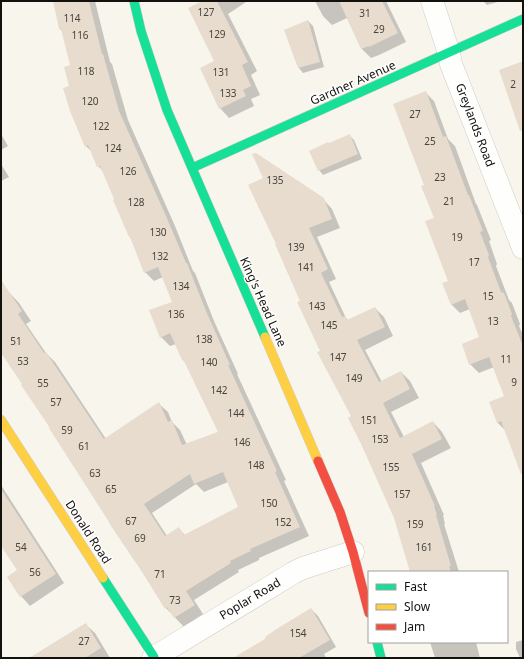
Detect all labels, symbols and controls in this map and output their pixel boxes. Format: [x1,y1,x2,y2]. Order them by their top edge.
house number: 127 [197,5,215,19]
house number: 31 [359,6,371,20]
house number: 114 [63,11,81,25]
house number: 29 [373,22,385,36]
house number: 129 [208,27,226,41]
house number: 116 [71,28,89,42]
street label: Gardner Avenue [307,56,398,109]
house number: 118 [77,64,95,78]
house number: 131 [212,65,230,79]
house number: 2 [510,77,516,91]
street label: Greylands Road [452,80,499,169]
house number: 133 [219,86,237,100]
house number: 120 [81,94,99,108]
house number: 27 [409,107,421,121]
house number: 122 [92,119,110,133]
house number: 25 [424,134,436,148]
house number: 124 [104,141,122,155]
house number: 126 [119,164,137,178]
house number: 23 [434,170,446,184]
house number: 135 [266,173,284,187]
house number: 21 [443,194,455,208]
house number: 128 [127,195,145,209]
house number: 130 [149,225,167,239]
house number: 19 [451,230,463,244]
house number: 139 [287,240,305,254]
house number: 132 [151,249,169,263]
street label: King's Head Lane [236,254,291,350]
house number: 17 [468,255,480,269]
house number: 141 [297,260,315,274]
house number: 134 [172,279,190,293]
house number: 15 [482,289,494,303]
house number: 143 [308,299,326,313]
house number: 136 [167,307,185,321]
house number: 13 [487,314,499,328]
house number: 145 [320,318,338,332]
house number: 138 [195,332,213,346]
house number: 51 [10,334,22,348]
house number: 147 [329,350,347,364]
house number: 11 [500,352,512,366]
house number: 53 [17,354,29,368]
house number: 140 [200,355,218,369]
house number: 149 [345,371,363,385]
house number: 9 [511,375,517,389]
house number: 55 [37,376,49,390]
house number: 142 [210,383,228,397]
house number: 57 [50,395,62,409]
house number: 144 [227,406,245,420]
house number: 151 [360,413,378,427]
house number: 59 [61,423,73,437]
house number: 153 [371,432,389,446]
house number: 146 [233,435,251,449]
house number: 61 [78,439,90,453]
house number: 148 [247,458,265,472]
house number: 155 [382,460,400,474]
house number: 63 [89,466,101,480]
house number: 65 [105,482,117,496]
house number: 157 [393,487,411,501]
house number: 150 [260,496,278,510]
street label: Donald Road [62,497,115,567]
house number: 67 [125,514,137,528]
house number: 152 [274,515,292,529]
house number: 159 [406,517,424,531]
house number: 69 [134,531,146,545]
house number: 54 [15,540,27,554]
house number: 161 [415,540,433,554]
house number: 56 [29,565,41,579]
house number: 71 [154,567,166,581]
legend [368,571,508,643]
street label: Poplar Road [216,574,284,624]
text: Fast [404,578,428,595]
house number: 73 [169,593,181,607]
text: Slow [404,598,431,615]
text: Jam [403,618,425,635]
house number: 154 [289,626,307,640]
house number: 27 [78,634,90,648]

